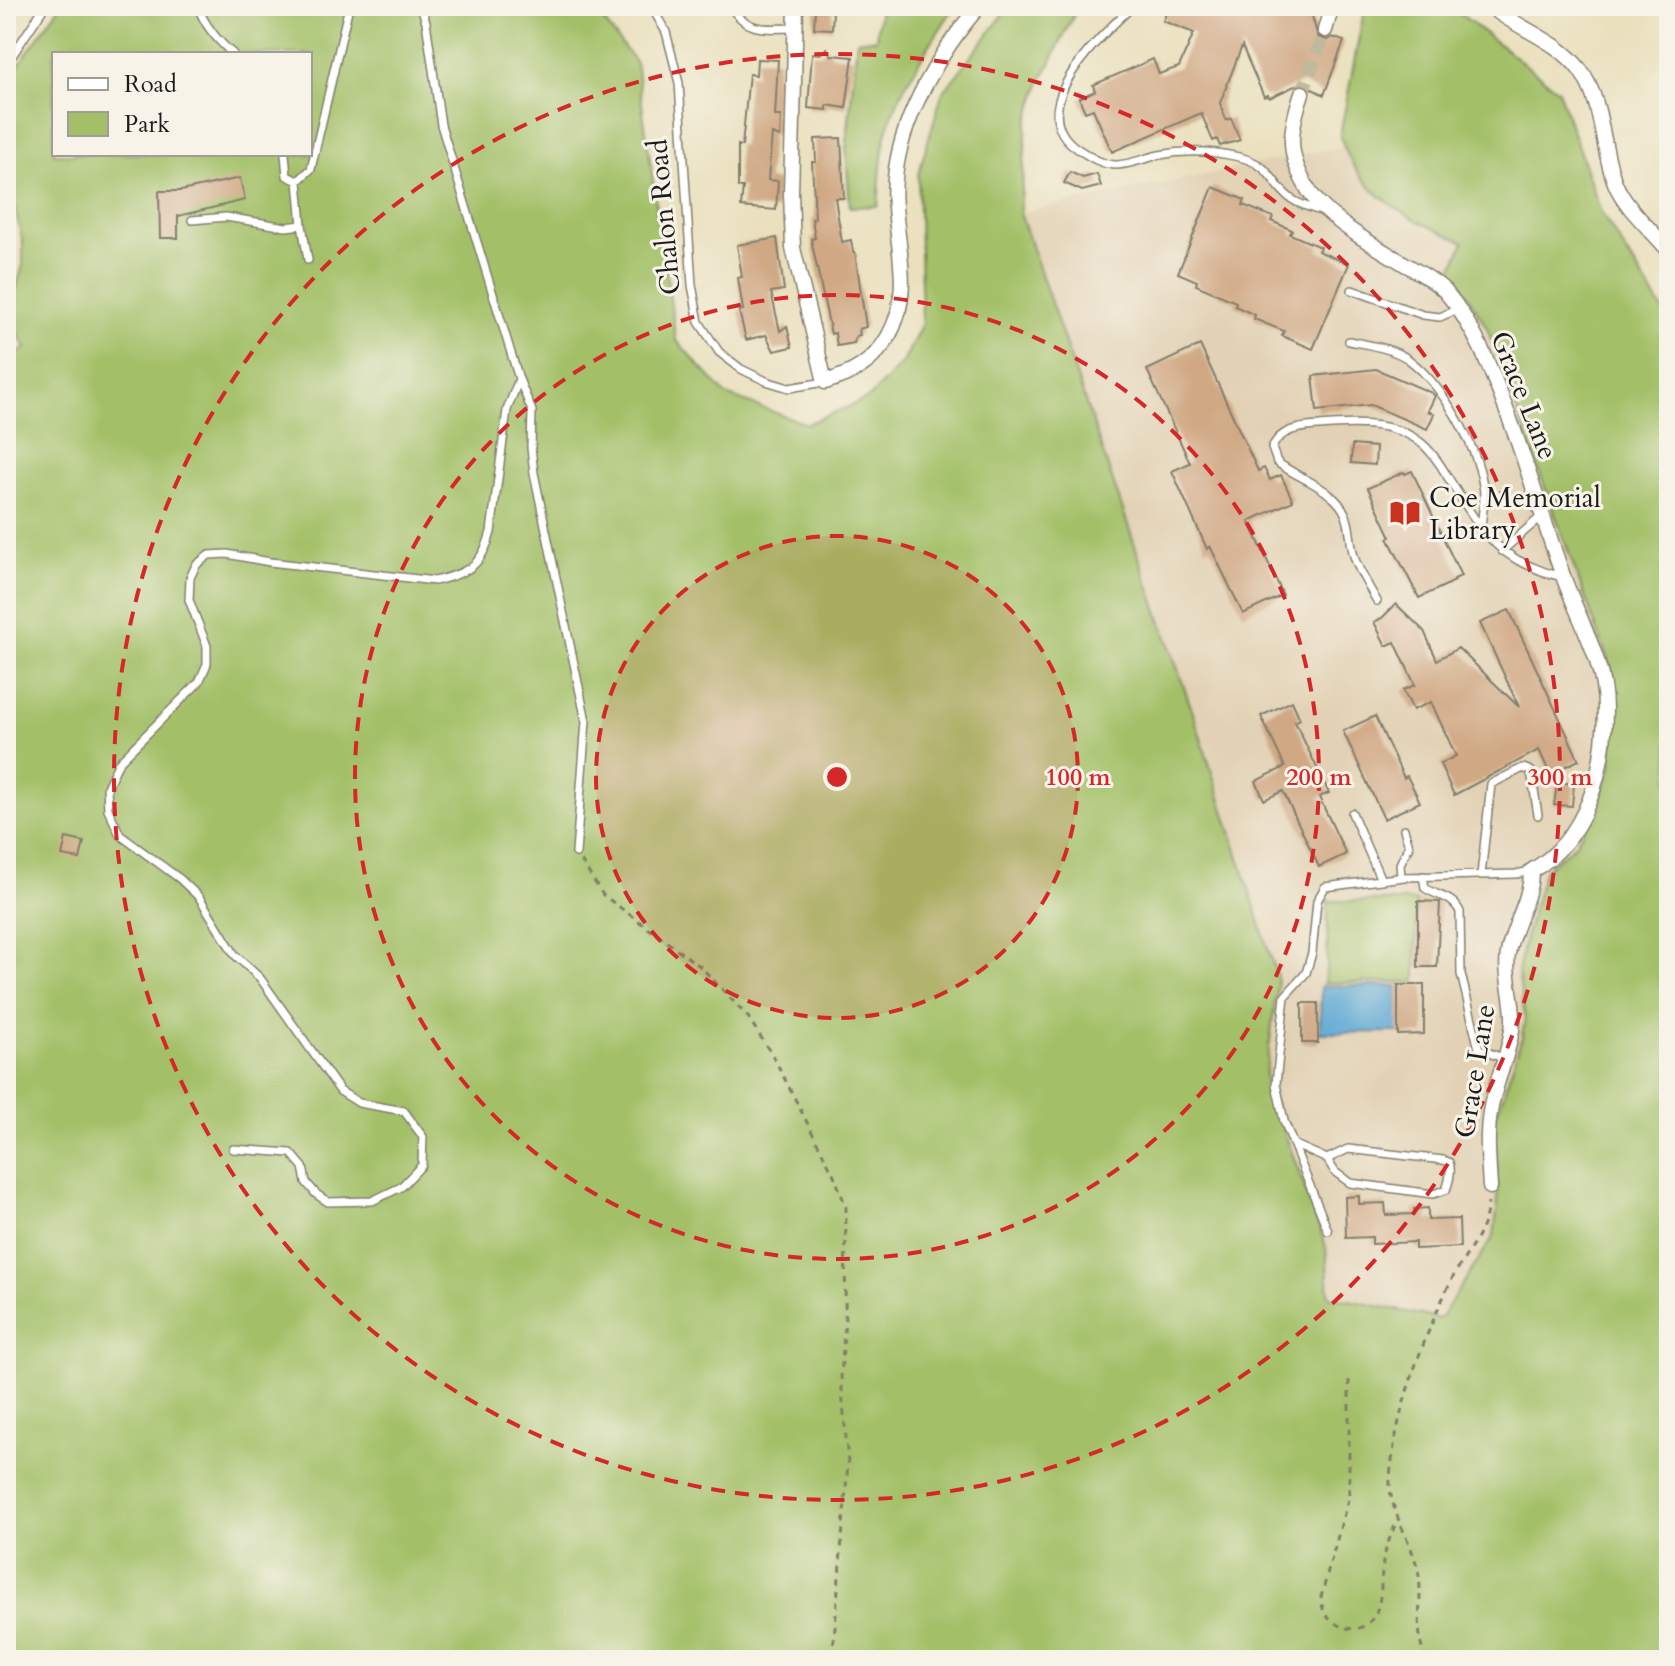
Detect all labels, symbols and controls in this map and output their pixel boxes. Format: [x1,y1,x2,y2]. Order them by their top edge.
legend [52,52,312,156]
text: Road [124,68,177,101]
text: Park [124,108,170,141]
street label: Chalon Road [638,137,690,296]
street label: Grace Lane [1481,326,1567,465]
place label: Coe Memorial Library [1429,479,1601,549]
library icon: Coe Memorial Library [1388,496,1422,530]
text: 100 m [1045,761,1112,794]
text: 200 m [1286,761,1353,794]
text: 300 m [1527,761,1594,794]
centre of rings [823,763,851,791]
street label: Grace Lane [1446,1001,1504,1141]

